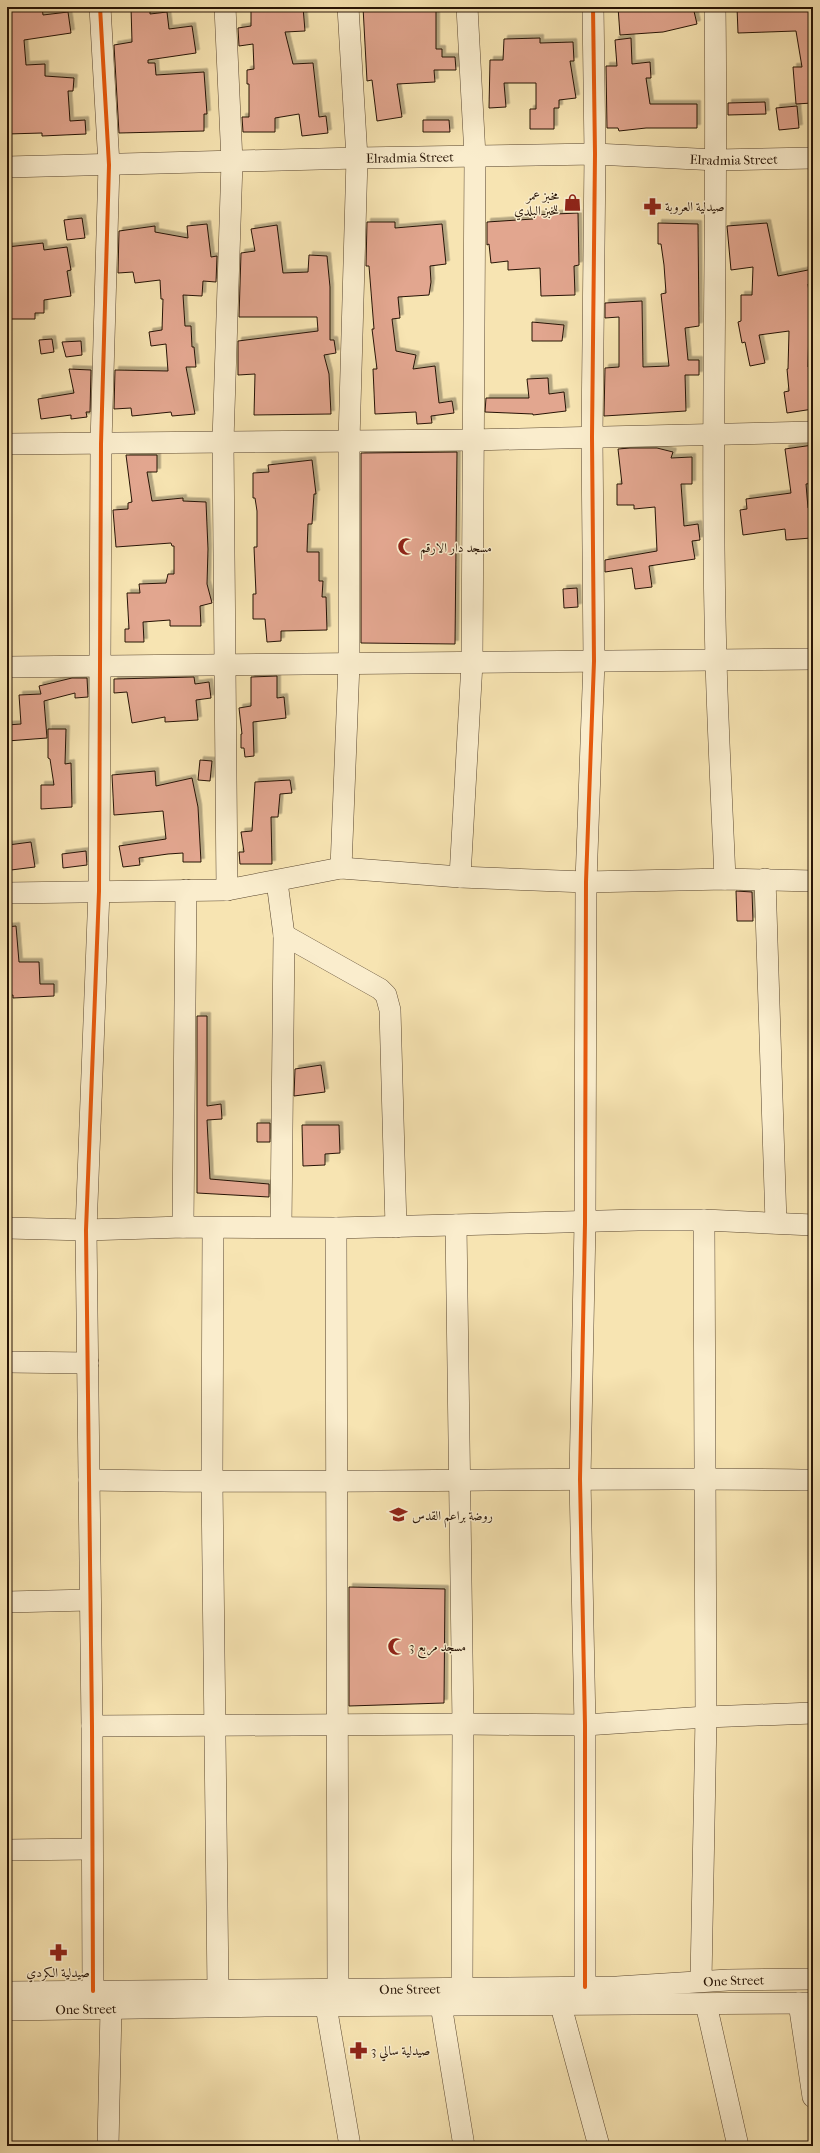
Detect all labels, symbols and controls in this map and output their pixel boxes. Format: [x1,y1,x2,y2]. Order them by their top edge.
street label: Elradmia Street [366,149,454,166]
street label: Elradmia Street [689,152,778,168]
place label: مخبز عمر للخبز البلدي [514,188,559,221]
shop icon: مخبز عمر للخبز البلدي [562,192,582,212]
pharmacy icon: صيدلية العروبة [642,196,662,216]
place label: صيدلية العروبة [665,199,725,215]
mosque icon: مسجد دار الارقم [397,537,417,557]
place label: مسجد دار الارقم [420,540,492,560]
school or university icon: روضة براعم القدس [389,1505,409,1525]
place label: روضة براعم القدس [412,1508,493,1528]
mosque icon: مسجد مربع 3 [386,1636,406,1656]
place label: مسجد مربع 3 [409,1639,466,1659]
pharmacy icon: صيدلية الكردي [48,1943,68,1963]
place label: صيدلية الكردي [26,1965,90,1983]
street label: One Street [703,1973,765,1990]
street label: One Street [379,1981,441,1997]
street label: One Street [55,2001,117,2017]
pharmacy icon: صيدلية سالي 3 [348,2040,368,2060]
place label: صيدلية سالي 3 [371,2043,430,2062]

